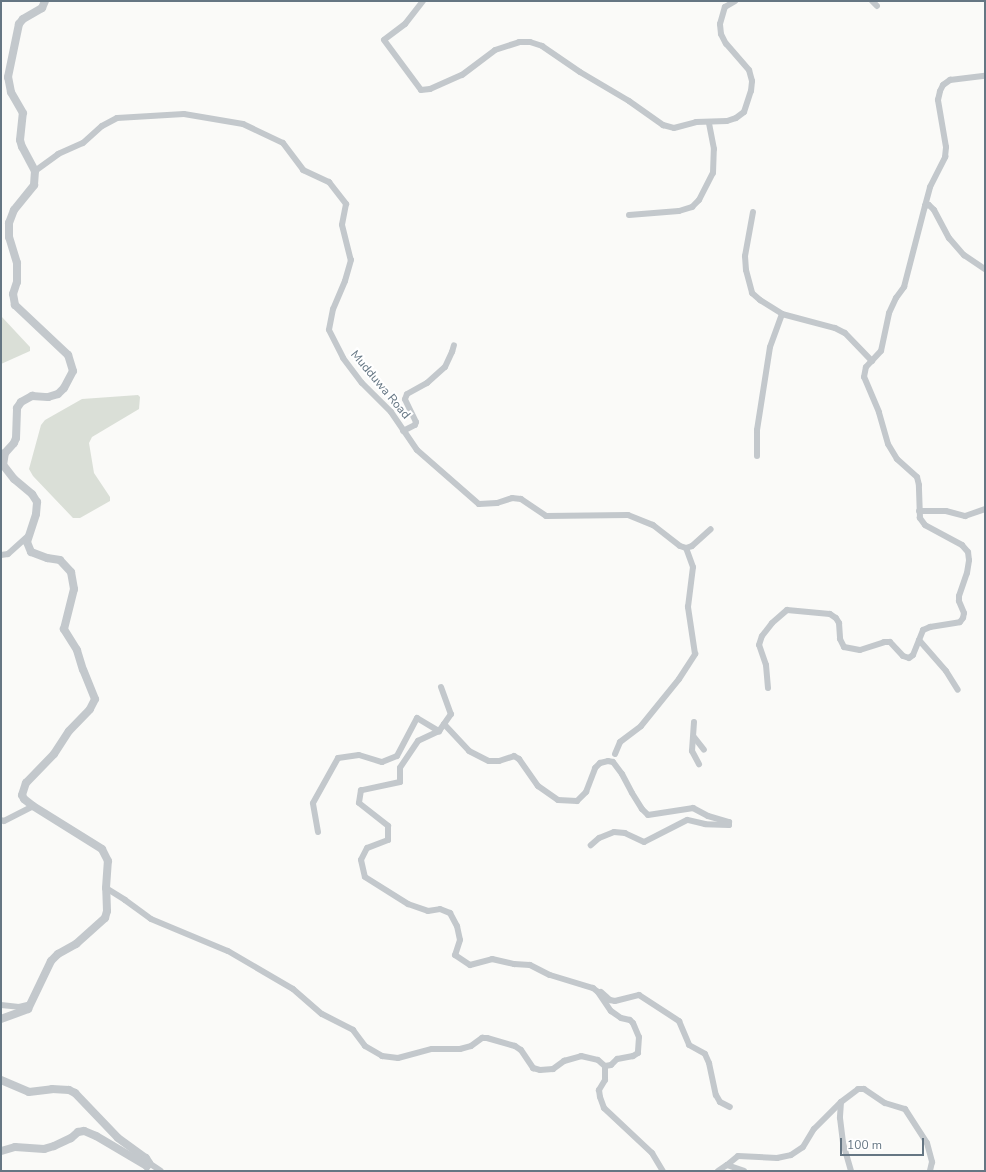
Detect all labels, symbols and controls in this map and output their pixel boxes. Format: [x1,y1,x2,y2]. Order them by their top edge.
street label: Mudduwa Road [347,348,413,422]
scale bar [842,1130,926,1156]
text: 100 m [847,1137,882,1153]

